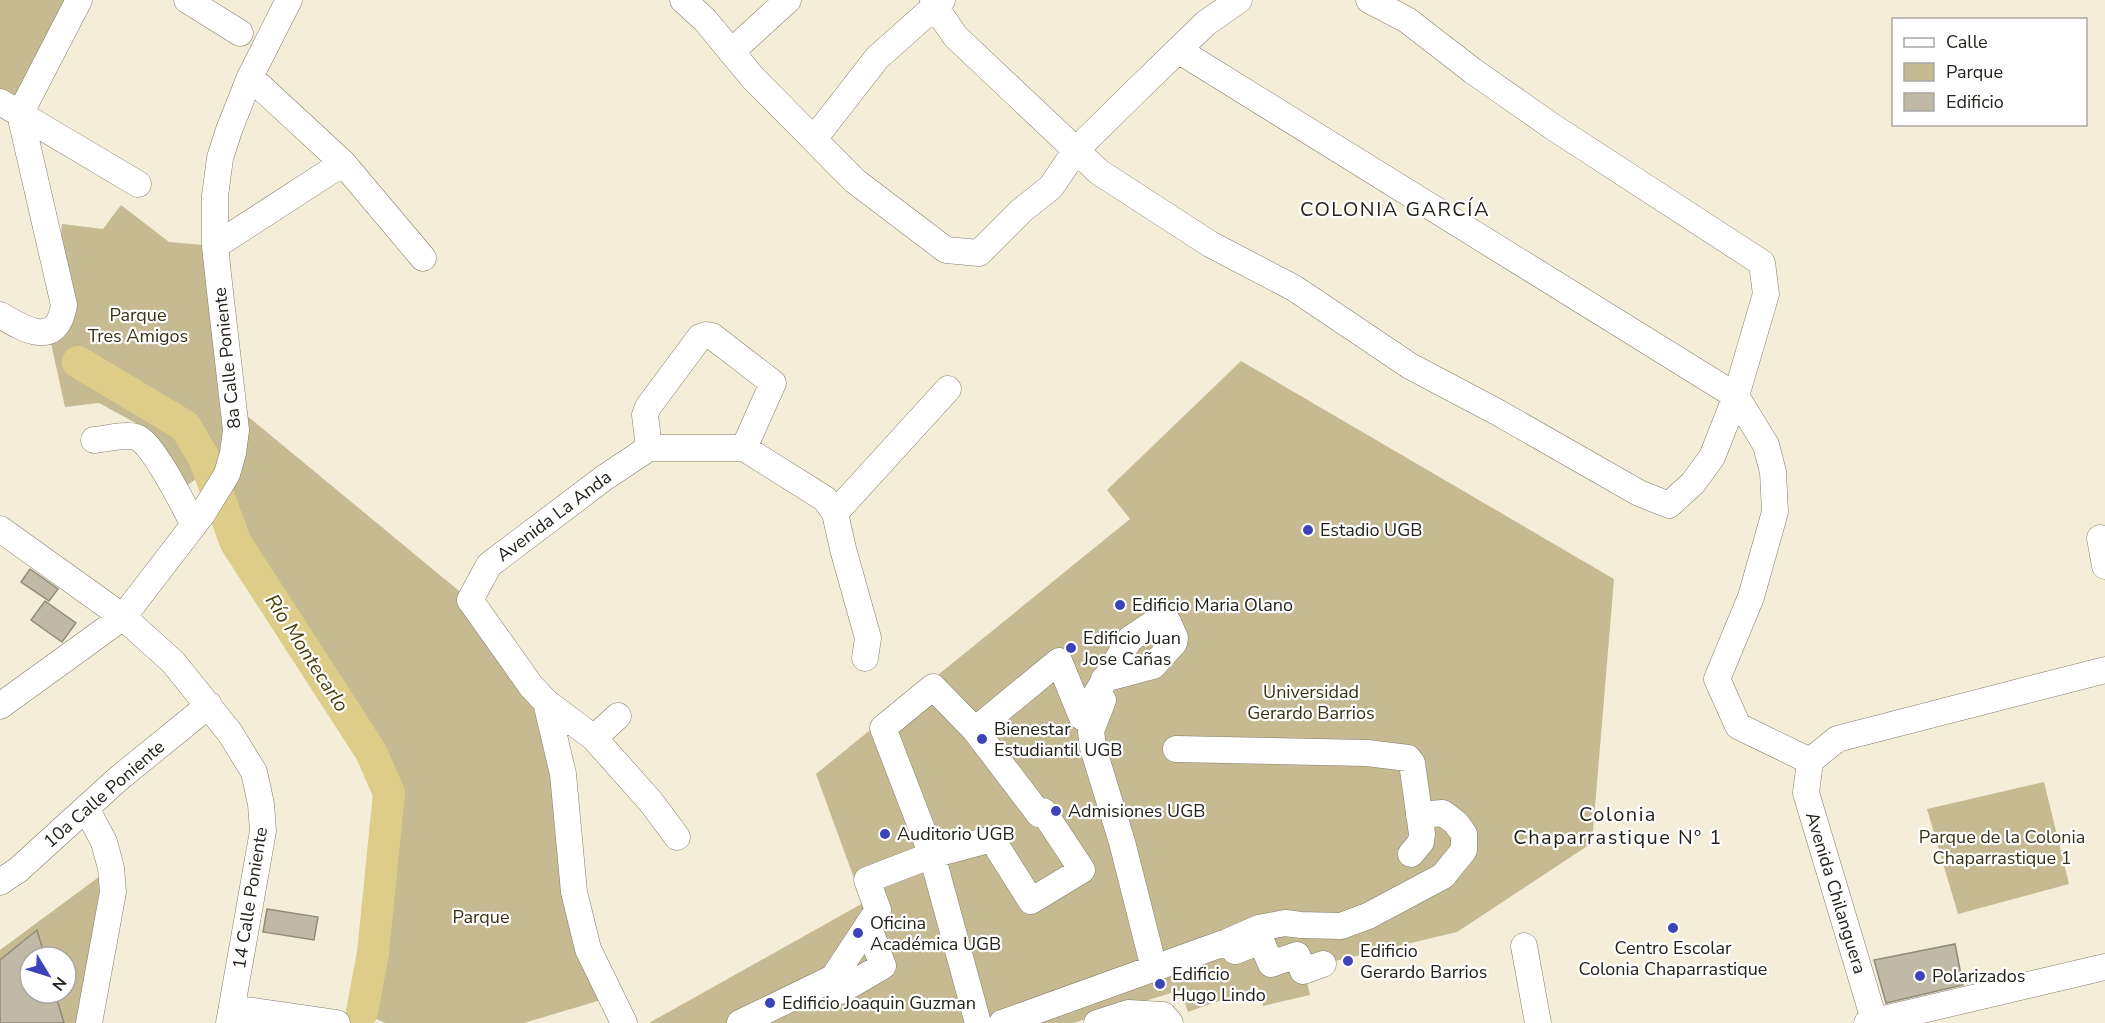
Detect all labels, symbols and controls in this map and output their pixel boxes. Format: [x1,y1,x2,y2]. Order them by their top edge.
legend [1892,18,2087,126]
text: Calle [1946,30,1988,54]
text: Parque [1946,60,2003,84]
text: Edificio [1946,90,2004,114]
district label: COLONIA GARCÍA [1300,196,1490,223]
street label: 8a Calle Poniente [208,286,246,430]
park label: Parque Tres Amigos [88,303,188,348]
street label: Avenida La Anda [492,465,616,567]
place label: Estadio UGB [1320,518,1422,542]
marker: Estadio UGB [1301,523,1315,537]
water label: Río Montecarlo [259,589,355,717]
place label: Edificio Maria Olano [1132,593,1293,617]
marker: Edificio Maria Olano [1113,598,1127,612]
place label: Edificio Juan Jose Cañas [1082,626,1181,671]
marker: Edificio Juan Jose Cañas [1064,641,1078,655]
park label: Universidad Gerardo Barrios [1247,680,1375,725]
place label: Bienestar Estudiantil UGB [994,717,1123,762]
marker: Bienestar Estudiantil UGB [975,732,989,746]
street label: 10a Calle Poniente [38,735,170,853]
place label: Admisiones UGB [1068,799,1205,823]
district label: Colonia Chaparrastique Nº 1 [1513,801,1723,851]
marker: Admisiones UGB [1049,804,1063,818]
street label: Avenida Chilanguera [1800,809,1872,977]
place label: Auditorio UGB [897,822,1015,846]
street label: 14 Calle Poniente [227,825,273,971]
park label: Parque de la Colonia Chaparrastique 1 [1919,825,2085,870]
marker: Auditorio UGB [878,827,892,841]
park label: Parque [453,905,510,929]
place label: Oficina Académica UGB [870,911,1001,956]
marker: Centro Escolar Colonia Chaparrastique [1666,921,1680,935]
marker: Oficina Académica UGB [851,926,865,940]
place label: Centro Escolar Colonia Chaparrastique [1579,936,1767,981]
place label: Edificio Gerardo Barrios [1360,939,1487,984]
north arrow [18,945,78,1005]
marker: Edificio Gerardo Barrios [1341,954,1355,968]
place label: Edificio Hugo Lindo [1172,962,1266,1007]
place label: Polarizados [1932,964,2025,988]
marker: Polarizados [1913,969,1927,983]
text: N [47,972,71,995]
marker: Edificio Hugo Lindo [1153,977,1167,991]
place label: Edificio Joaquin Guzman [782,991,976,1015]
marker: Edificio Joaquin Guzman [763,996,777,1010]

